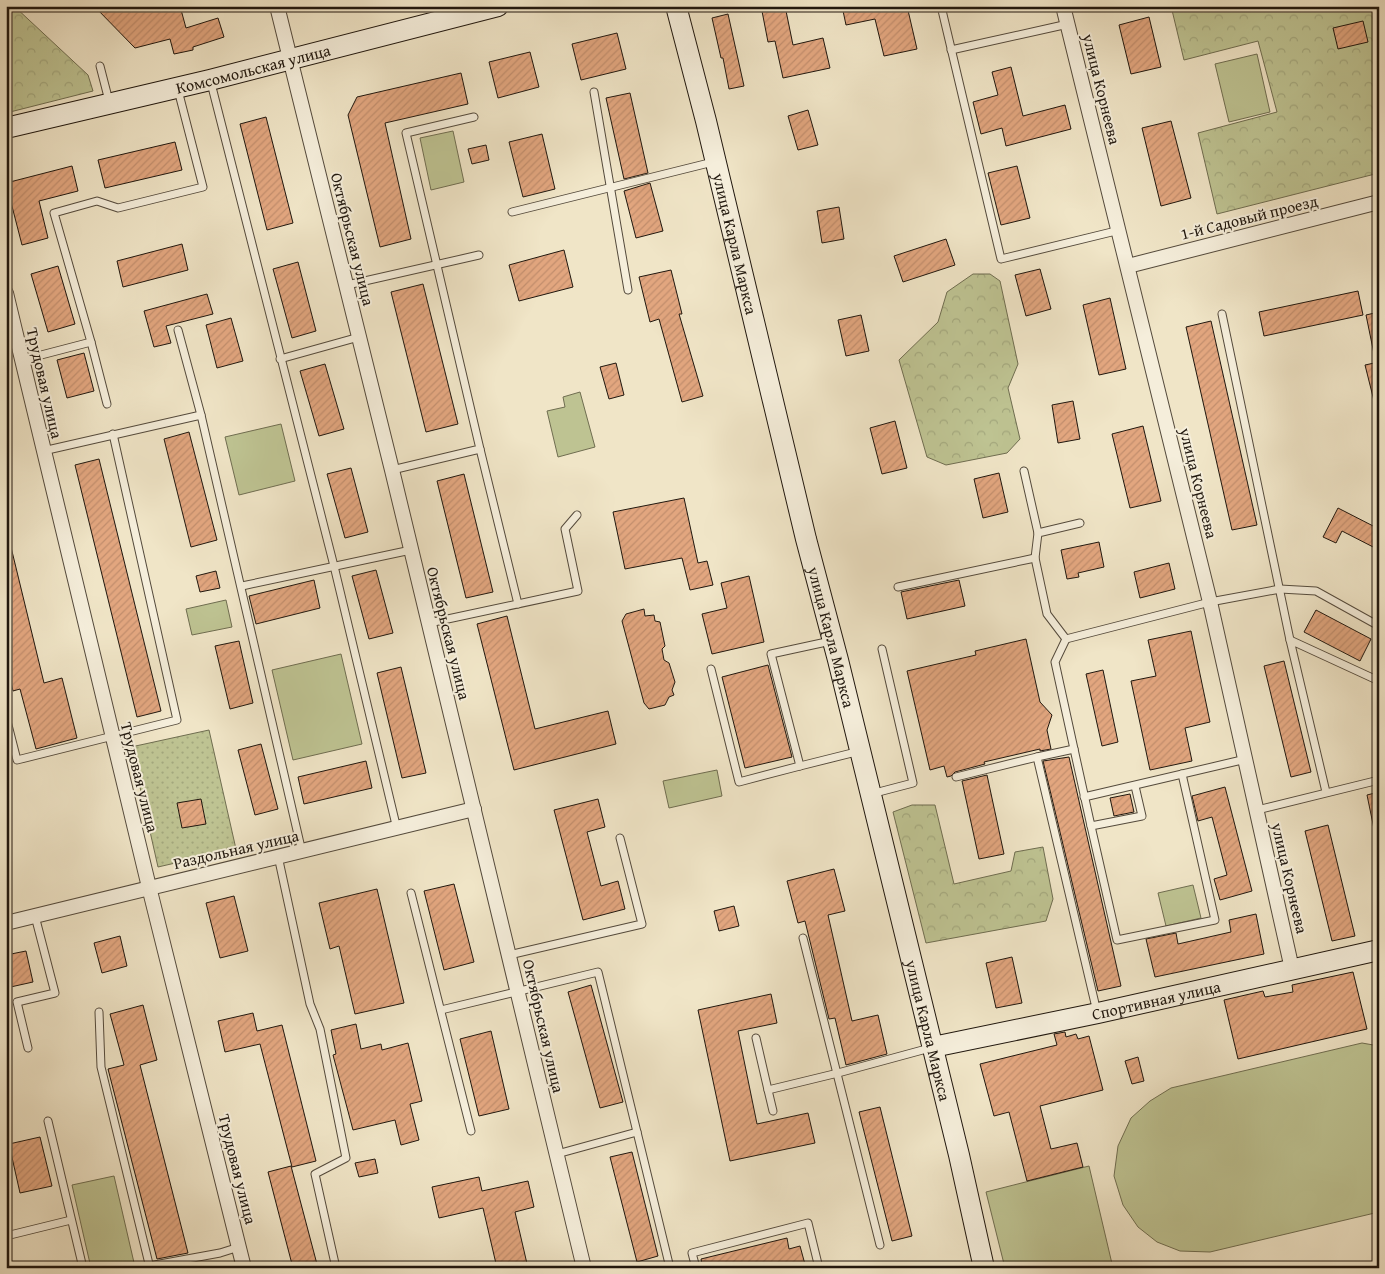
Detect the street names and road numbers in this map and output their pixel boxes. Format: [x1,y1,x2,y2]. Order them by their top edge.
street label: улица Корнеева [1076,30,1127,147]
street label: Комсомольская улица [173,37,333,100]
street label: Октябрьская улица [325,170,381,308]
street label: улица Карла Маркса [707,170,764,317]
street label: 1-й Садовый проезд [1178,188,1320,246]
street label: Трудовая улица [21,325,69,441]
street label: улица Корнеева [1173,424,1224,541]
street label: улица Карла Маркса [802,563,861,710]
street label: Октябрьская улица [421,564,477,702]
street label: Трудовая улица [115,719,165,835]
street label: улица Корнеева [1265,819,1314,936]
street label: Раздольная улица [171,823,301,875]
street label: улица Карла Маркса [899,956,957,1104]
street label: Октябрьская улица [517,957,571,1095]
street label: Спортивная улица [1090,974,1223,1026]
street label: Трудовая улица [213,1111,263,1227]

